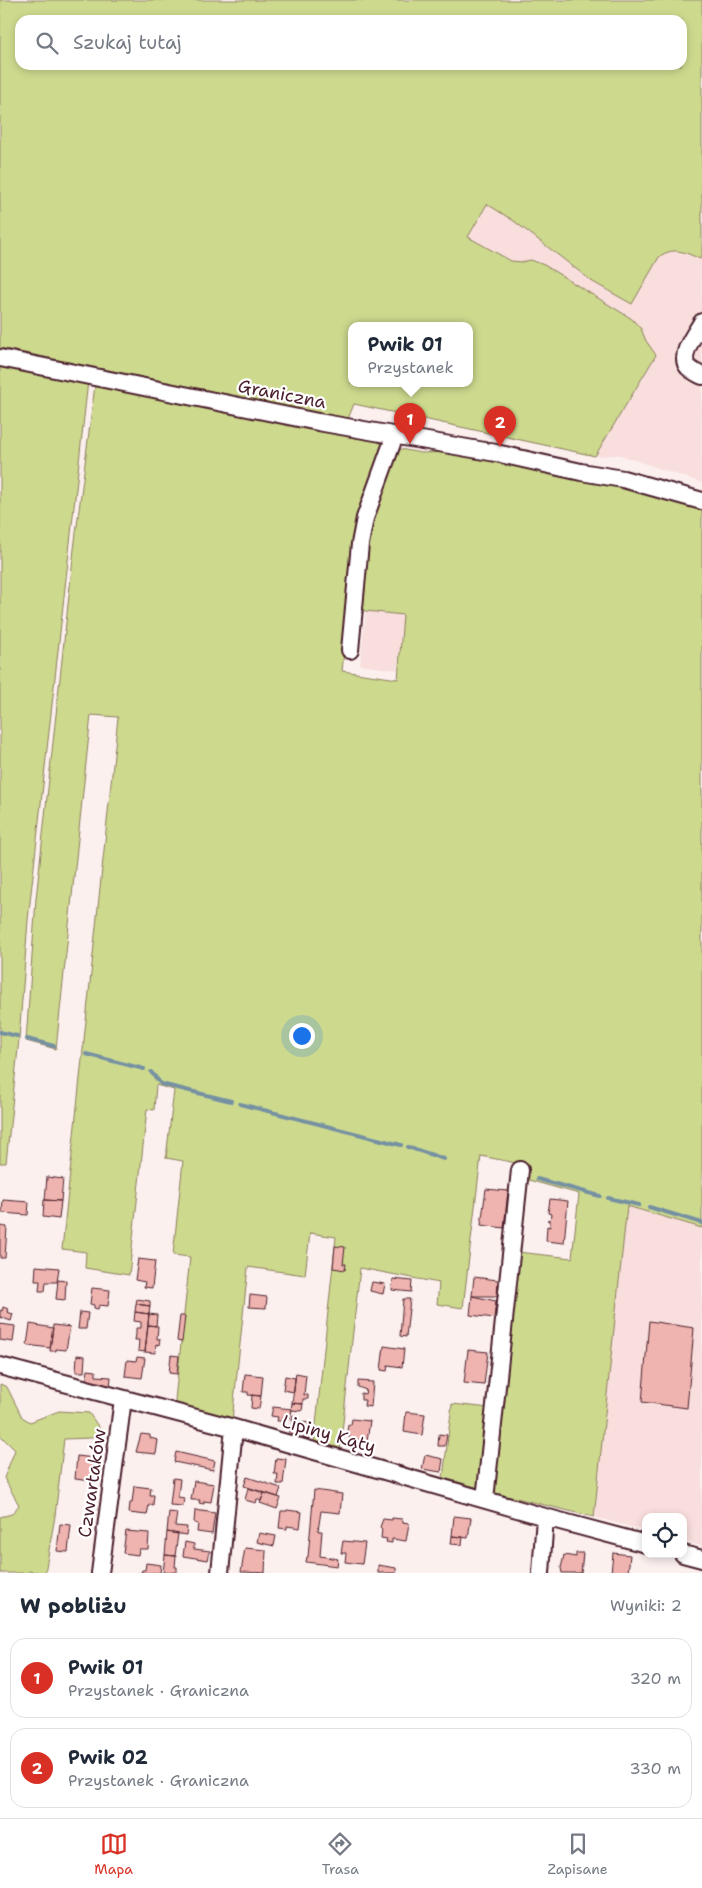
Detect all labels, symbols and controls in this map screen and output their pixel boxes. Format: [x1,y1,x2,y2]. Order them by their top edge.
search box [15,15,687,70]
icon: search [33,29,61,57]
text: Szukaj tutaj [73,30,182,55]
popup [348,322,473,387]
text: Pwik 01 [367,332,443,357]
text: Przystanek [367,357,454,378]
street label: Graniczna [236,374,328,414]
pin: 1 [394,403,426,444]
pin: 2 [484,406,516,447]
your location [289,1023,315,1049]
street label: Lipiny Kąty [279,1409,379,1459]
street label: Czwartaków [72,1427,112,1539]
map controls [642,1513,687,1558]
button: locate [642,1513,687,1558]
text: W pobliżu [20,1592,127,1620]
text: Wyniki: 2 [610,1595,682,1616]
text: Pwik 01 [68,1655,143,1680]
text: 1 [33,1668,41,1689]
text: 320 m [630,1668,681,1689]
text: Przystanek · Graniczna [68,1680,249,1701]
text: Pwik 02 [68,1745,148,1770]
text: 2 [31,1758,43,1779]
text: 330 m [629,1758,681,1779]
text: Przystanek · Graniczna [68,1770,249,1791]
tab: Mapa [94,1830,133,1878]
tab: Trasa [322,1830,359,1878]
tab: Zapisane [548,1830,608,1878]

